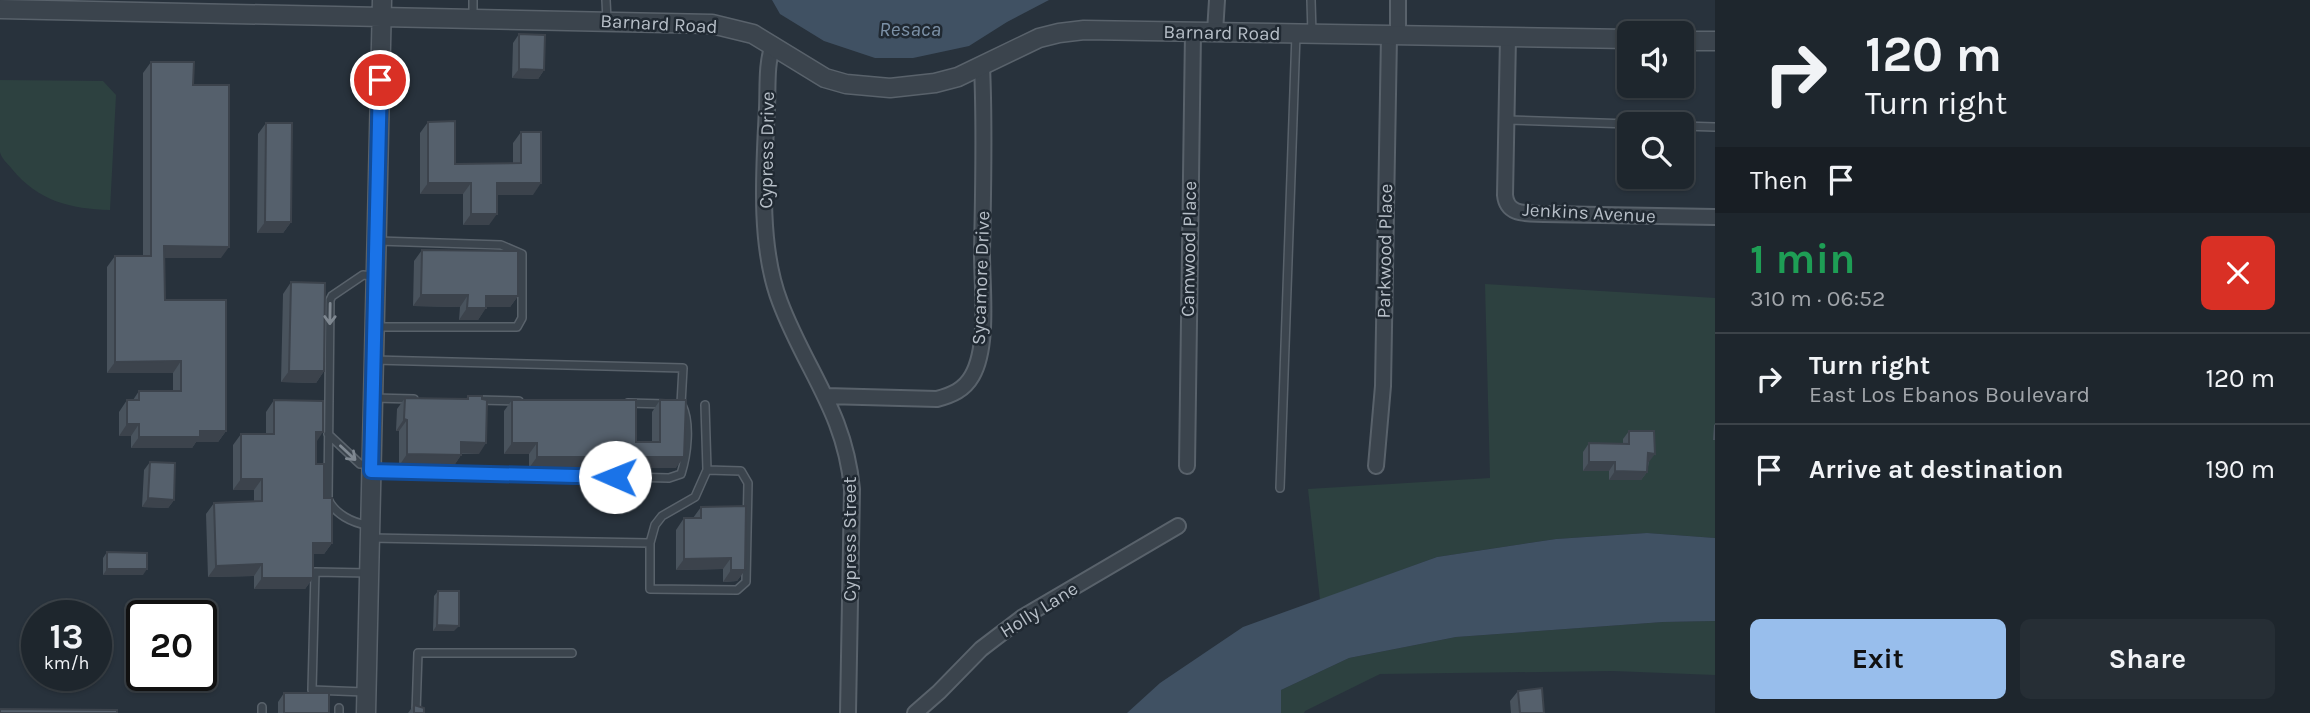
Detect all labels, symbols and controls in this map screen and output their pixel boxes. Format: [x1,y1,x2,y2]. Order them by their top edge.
street label: Barnard Road [600,10,718,38]
water label: Resaca [879,17,941,41]
street label: Barnard Road [1163,21,1281,45]
map controls [1617,21,1694,189]
button: sound [1617,21,1694,98]
text: 120 m [1865,26,2002,83]
icon: right [1750,28,1841,119]
pin [350,50,410,110]
icon: arrive [361,61,399,99]
text: Turn right [1865,85,2007,122]
street label: Cypress Drive [755,91,779,209]
button: search [1617,112,1694,189]
icon: arrive [1822,161,1860,199]
text: Then [1750,165,1808,196]
street label: Camwood Place [1177,181,1201,317]
street label: Parkwood Place [1373,183,1397,319]
street label: Jenkins Avenue [1522,199,1656,227]
street label: Sycamore Drive [968,211,994,345]
text: 1 min [1750,234,1855,284]
button: close [2201,236,2275,310]
text: 310 m · 06:52 [1750,285,1885,312]
one-way arrow [323,303,337,326]
text: Turn right [1809,350,1930,381]
icon: right [1750,360,1788,398]
text: 120 m [2205,363,2275,394]
text: East Los Ebanos Boulevard [1809,381,2090,408]
position arrow [578,440,652,514]
one-way arrow [339,444,356,461]
icon: arrive [1750,451,1788,489]
text: Arrive at destination [1809,454,2063,485]
text: 190 m [2205,454,2275,485]
street label: Cypress Street [839,477,861,601]
street label: Holly Lane [996,577,1082,643]
speed limit sign: 20 [126,600,217,691]
text: 13 [49,616,84,657]
button: Exit [1750,619,2006,699]
button: Share [2020,619,2275,699]
text: km/h [44,652,89,674]

